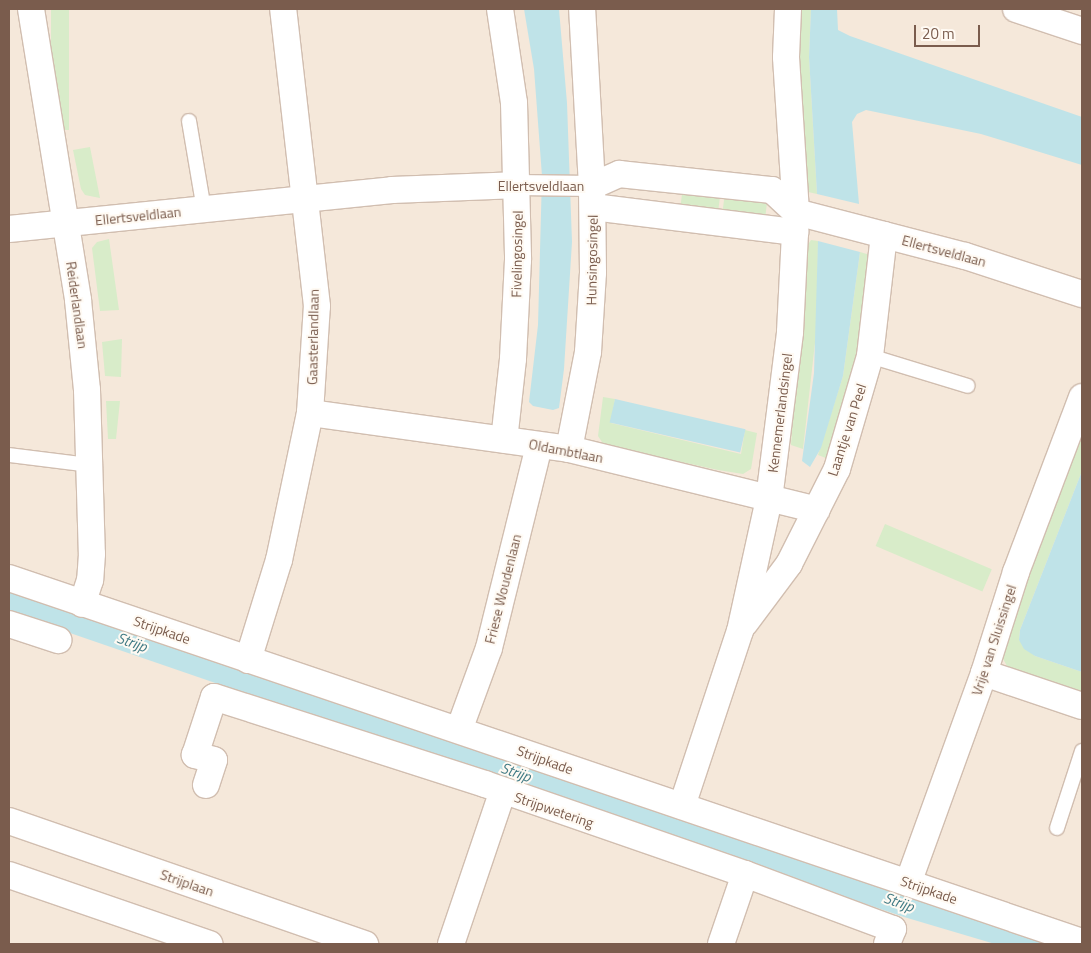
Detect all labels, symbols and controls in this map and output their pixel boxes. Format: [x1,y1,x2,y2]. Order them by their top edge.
scale bar [916,15,982,47]
text: 20 m [922,22,955,45]
street label: Ellertsveldlaan [498,178,584,194]
street label: Ellertsveldlaan [94,203,182,229]
street label: Fivelingosingel [508,210,526,298]
street label: Hunsingosingel [583,215,601,305]
street label: Ellertsveldlaan [900,232,988,270]
street label: Reiderlandlaan [63,260,91,350]
street label: Gaasterlandlaan [304,289,322,385]
street label: Kennemerlandsingel [764,352,796,474]
street label: Laantje van Peel [824,382,870,478]
street label: Oldambtlaan [527,436,605,466]
street label: Friese Woudenlaan [481,532,525,646]
street label: Vrije van Sluissingel [968,582,1020,698]
street label: Strijpkade [131,612,193,648]
water label: Strijp [115,629,149,655]
street label: Strijpkade [514,742,576,778]
water label: Strijp [499,759,533,785]
street label: Strijpwetering [512,789,596,831]
street label: Strijplaan [158,866,216,900]
street label: Strijpkade [898,872,960,908]
water label: Strijp [882,889,916,915]

